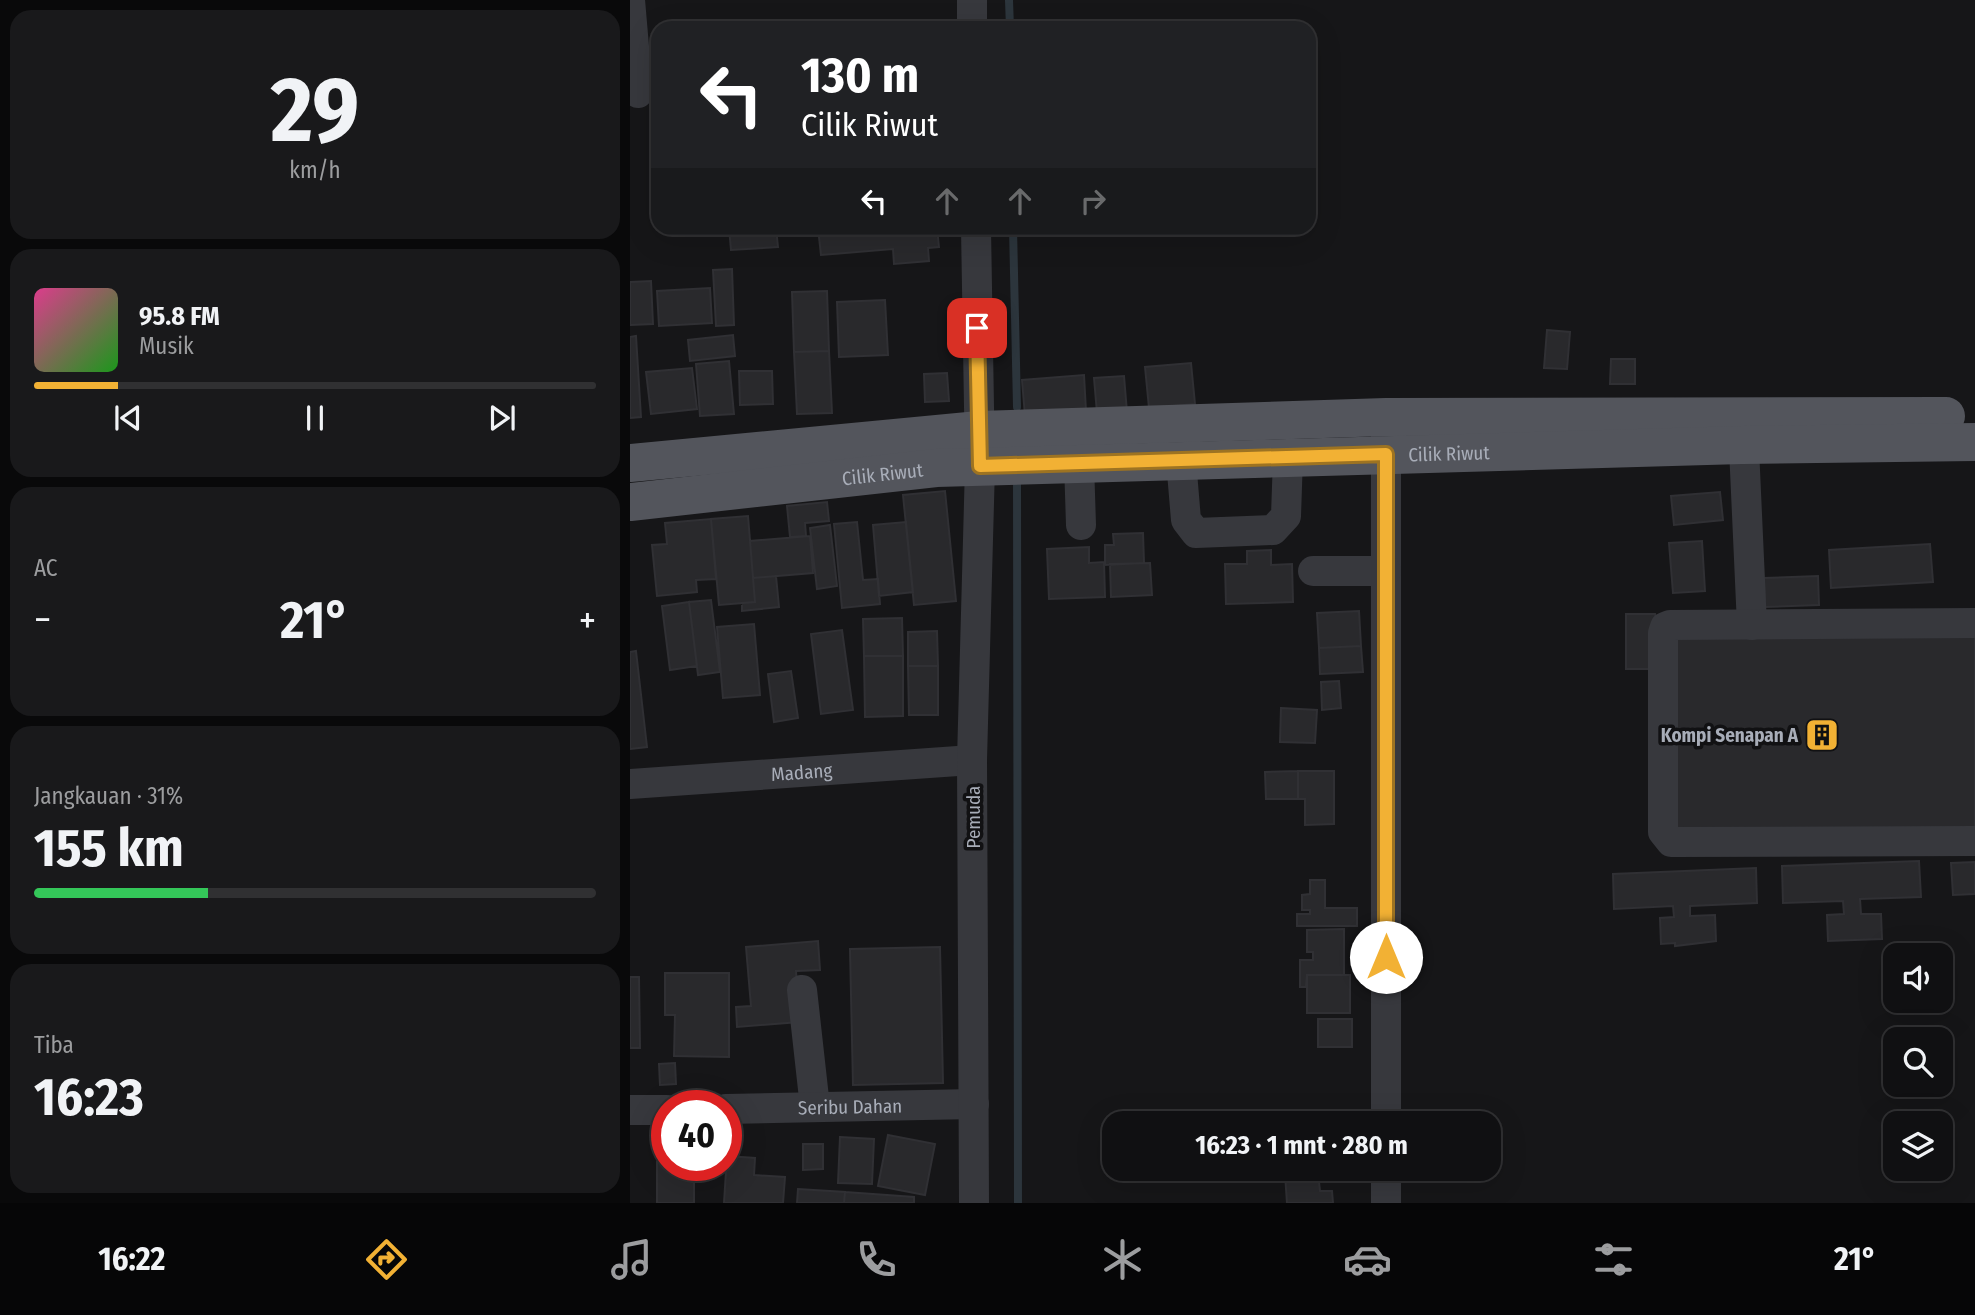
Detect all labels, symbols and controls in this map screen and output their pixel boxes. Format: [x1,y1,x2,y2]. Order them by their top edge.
text: 130 m [801,46,919,105]
icon: left [686,49,777,140]
text: 29 [271,56,359,165]
text: Cilik Riwut [801,106,938,144]
text: km/h [289,156,341,184]
icon: left [855,182,893,220]
icon: ahead [928,182,966,220]
icon: ahead [1001,182,1039,220]
icon: right [1074,182,1112,220]
pin [947,298,1007,358]
text: 95.8 FM [139,301,220,332]
icon: arrive [958,309,996,347]
text: Musik [139,332,194,360]
icon: previous [109,399,147,437]
icon: pause [296,399,334,437]
icon: next [483,399,521,437]
street label: Cilik Riwut [1408,441,1491,467]
street label: Cilik Riwut [841,458,925,490]
text: AC [34,554,58,582]
text: 21° [280,589,350,652]
text: − [34,597,51,643]
text: + [579,597,596,643]
building icon: Kompi Senapan A [1803,716,1841,754]
place label: Kompi Senapan A [1661,724,1799,747]
street label: Madang [770,759,833,786]
text: Jangkauan · 31% [34,782,183,810]
street label: Pemuda [962,786,985,848]
text: 155 km [34,817,184,880]
position arrow [1349,920,1423,994]
map controls [1883,943,1953,1181]
button: sound [1883,943,1953,1013]
button: search [1883,1027,1953,1097]
text: Tiba [34,1031,74,1059]
text: 16:23 [34,1066,144,1129]
speed limit sign: 40 [651,1090,742,1181]
street label: Seribu Dahan [798,1094,902,1120]
button: layers [1883,1111,1953,1181]
text: 16:23 · 1 mnt · 280 m [1195,1130,1408,1161]
icon: directions [362,1235,411,1284]
icon: music [607,1235,656,1284]
icon: phone [852,1235,901,1284]
icon: climate [1098,1235,1147,1284]
icon: car [1343,1235,1392,1284]
icon: filters [1589,1235,1638,1284]
text: 16:22 [98,1240,165,1278]
text: 21° [1834,1240,1877,1278]

